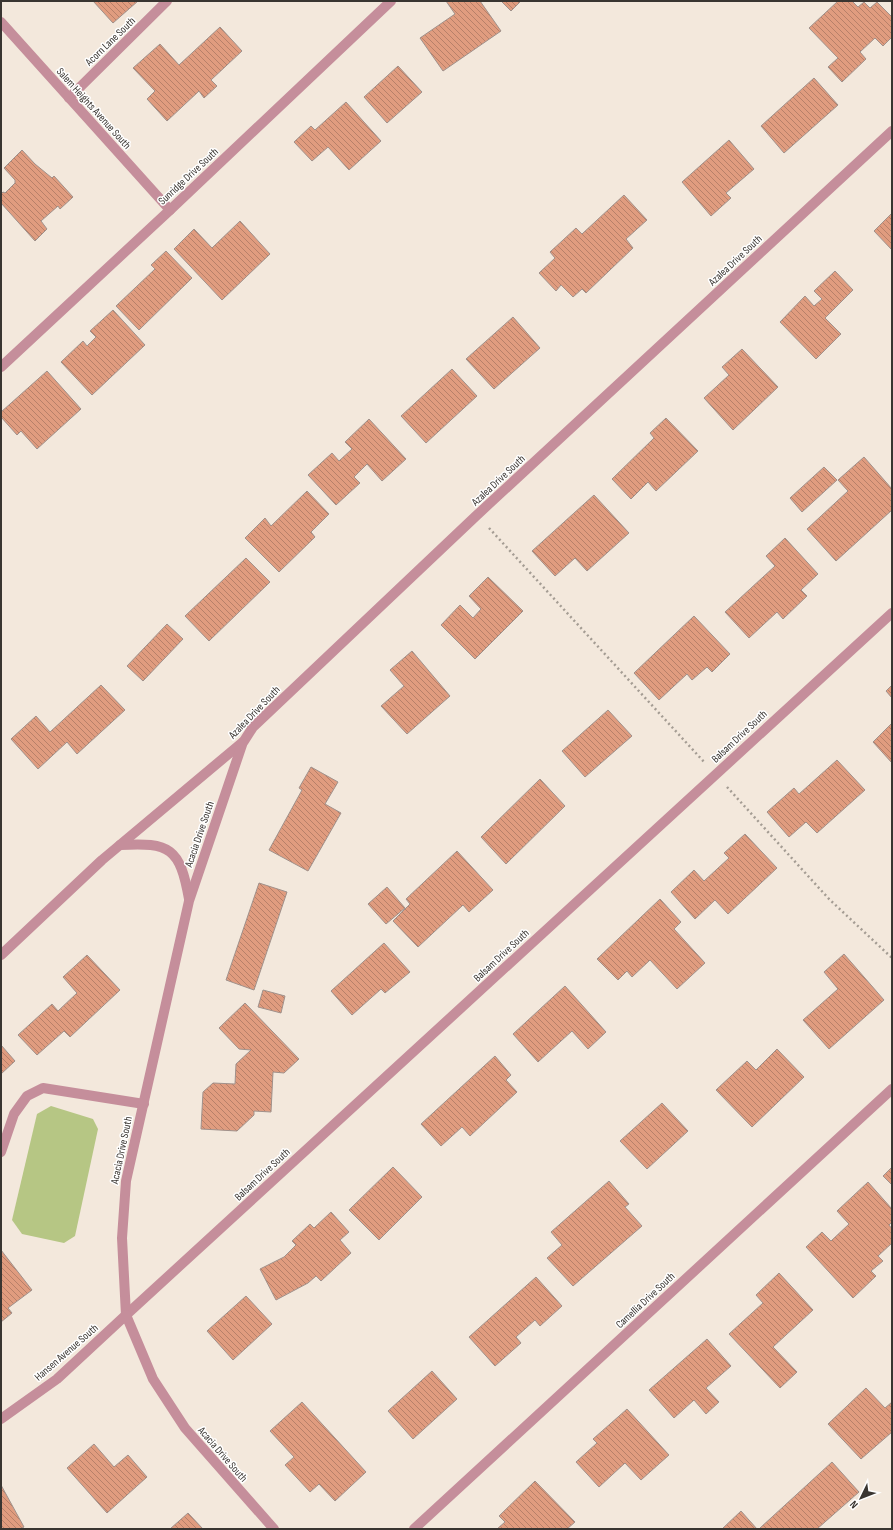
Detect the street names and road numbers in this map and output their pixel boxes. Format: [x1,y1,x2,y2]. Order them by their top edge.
street label: Acorn Lane South [82,14,138,69]
street label: Salem Heights Avenue South [54,65,134,152]
street label: Sunridge Drive South [156,145,221,207]
street label: Azalea Drive South [705,232,765,289]
street label: Azalea Drive South [468,452,528,509]
street label: Azalea Drive South [225,683,283,742]
street label: Balsam Drive South [709,707,770,765]
street label: Acacia Drive South [182,799,217,870]
street label: Balsam Drive South [471,926,532,984]
street label: Acacia Drive South [108,1115,135,1186]
street label: Balsam Drive South [232,1145,293,1203]
street label: Camellia Drive South [613,1269,678,1331]
street label: Hansen Avenue South [32,1321,101,1384]
street label: Acacia Drive South [195,1423,250,1485]

